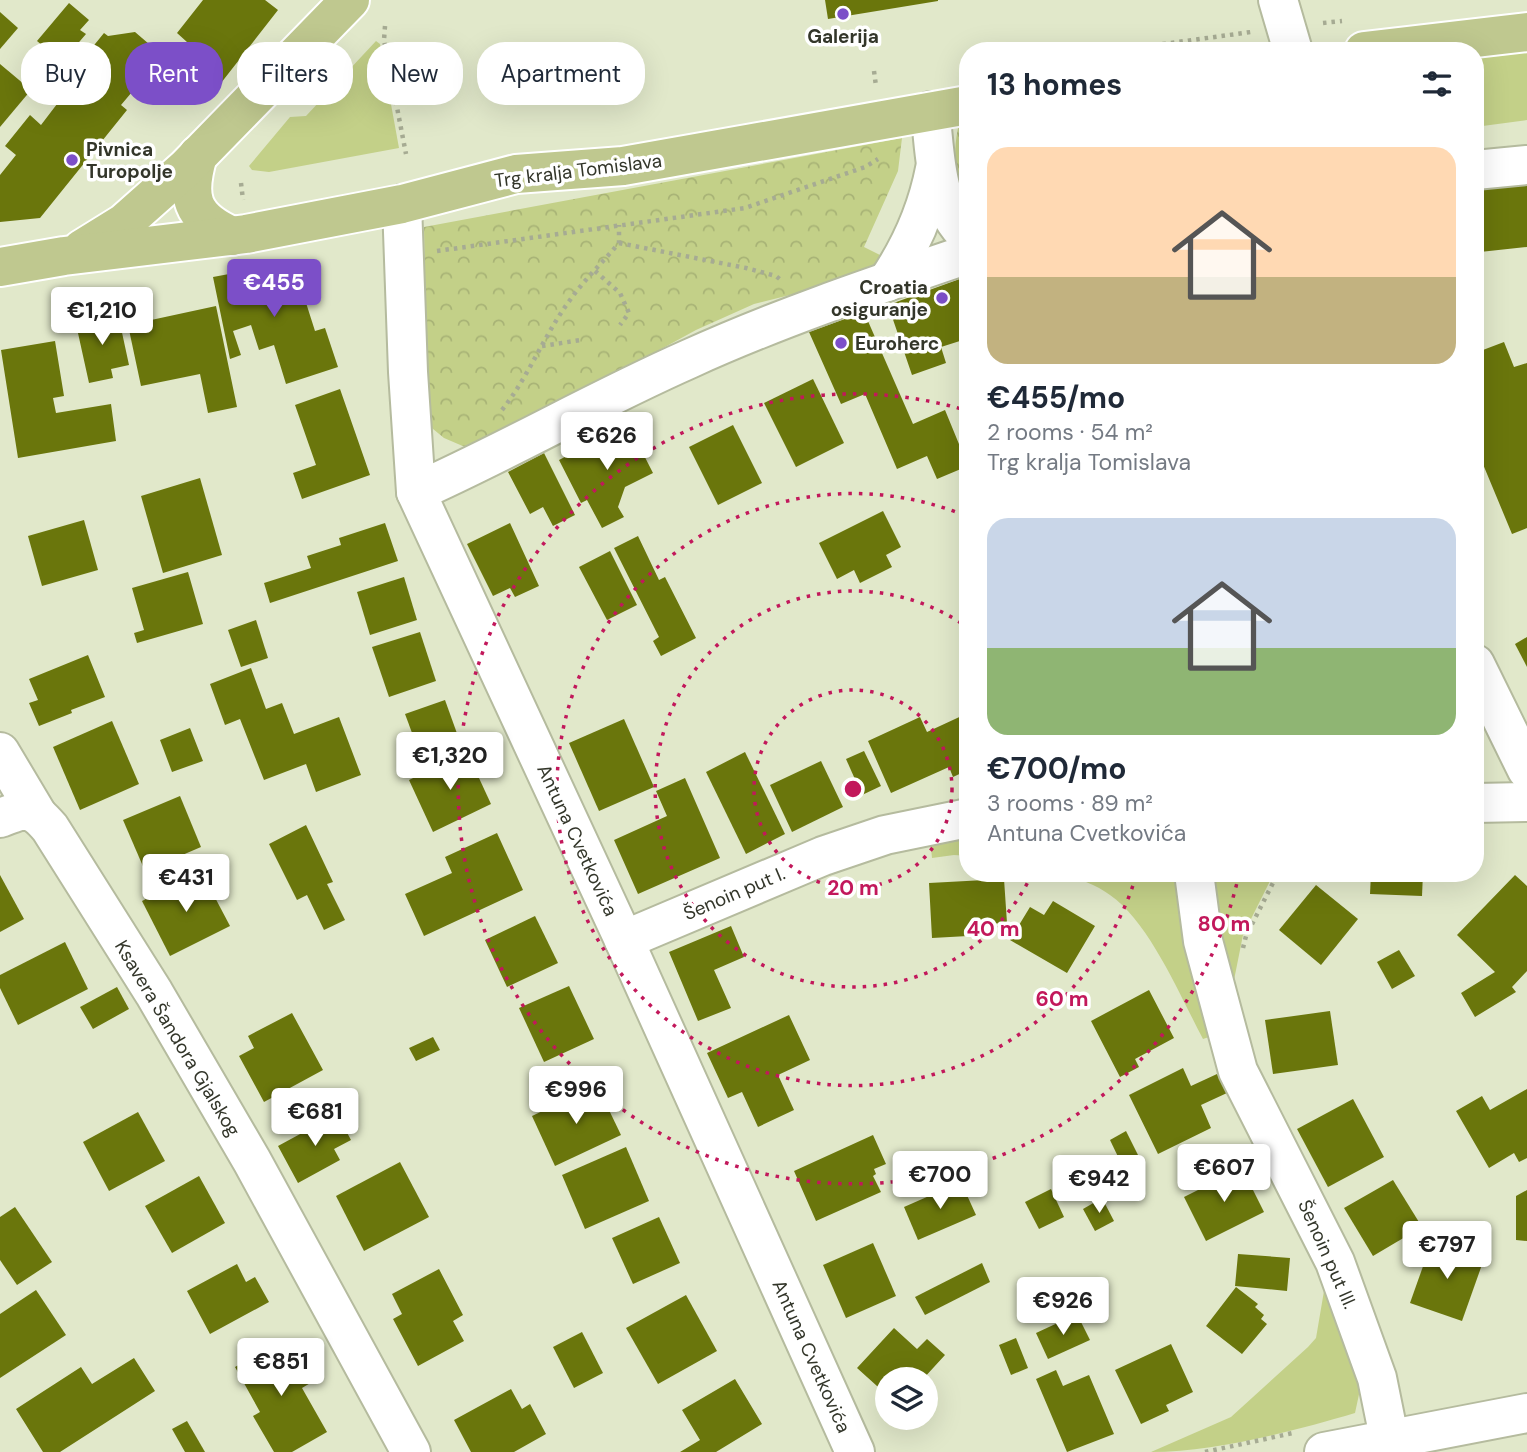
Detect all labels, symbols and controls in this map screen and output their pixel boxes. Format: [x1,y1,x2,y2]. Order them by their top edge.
marker: Galerija [835,6,851,22]
place label: Galerija [807,24,879,49]
chip: Buy [21,42,111,105]
chip: Rent [125,42,223,105]
chip: Filters [237,42,353,105]
chip: New [367,42,463,105]
chip: Apartment [477,42,645,105]
text: 13 homes [987,65,1122,104]
icon: filters [1418,65,1456,103]
place label: Pivnica Turopolje [86,137,173,184]
street label: Trg kralja Tomislava [493,148,663,193]
marker: Pivnica Turopolje [64,152,80,168]
icon: home [1159,192,1285,318]
pin: €455 [233,260,315,319]
text: €455 [243,267,305,297]
place label: Croatia osiguranje [831,275,928,322]
pin: €1,210 [45,288,159,347]
marker: Croatia osiguranje [934,290,950,306]
text: €1,210 [67,295,137,325]
place label: Euroherc [855,331,939,356]
marker: Euroherc [833,335,849,351]
text: €455/mo [987,378,1125,417]
pin: €626 [566,412,648,472]
text: 2 rooms · 54 m² [987,417,1153,447]
text: €626 [577,420,637,450]
text: Trg kralja Tomislava [987,447,1191,477]
icon: home [1159,563,1285,689]
pin: €1,320 [393,732,507,792]
text: €1,320 [412,740,488,770]
text: €700/mo [987,749,1126,788]
street label: Antuna Cvetkovića [531,760,624,920]
centre of rings [841,777,865,801]
text: 3 rooms · 89 m² [987,788,1153,818]
text: Antuna Cvetkovića [987,818,1186,848]
pin: €431 [145,855,227,914]
street label: Šenoin put I. [680,861,789,926]
text: €431 [158,862,214,892]
text: 20 m [827,874,879,902]
text: 80 m [1198,910,1250,938]
text: 40 m [966,915,1020,943]
street label: Ksavera Šandora Gjalskog [109,936,246,1141]
text: 60 m [1036,985,1088,1013]
pin: €996 [535,1066,617,1126]
text: €996 [545,1074,607,1104]
pin: €681 [274,1088,356,1148]
text: €681 [287,1096,343,1126]
pin: €607 [1183,1144,1265,1204]
pin: €700 [899,1152,981,1211]
text: €607 [1193,1152,1255,1182]
pin: €942 [1058,1156,1140,1215]
text: €700 [909,1159,971,1189]
text: €942 [1069,1163,1130,1193]
street label: Šenoin put III. [1292,1196,1363,1313]
pin: €797 [1406,1222,1488,1281]
text: €797 [1419,1229,1475,1259]
street label: Antuna Cvetkovića [767,1276,856,1437]
pin: €926 [1022,1278,1104,1337]
text: €926 [1033,1285,1093,1315]
pin: €851 [240,1338,322,1398]
text: €851 [253,1346,309,1376]
map controls [875,1367,938,1430]
button: layers [875,1367,938,1430]

